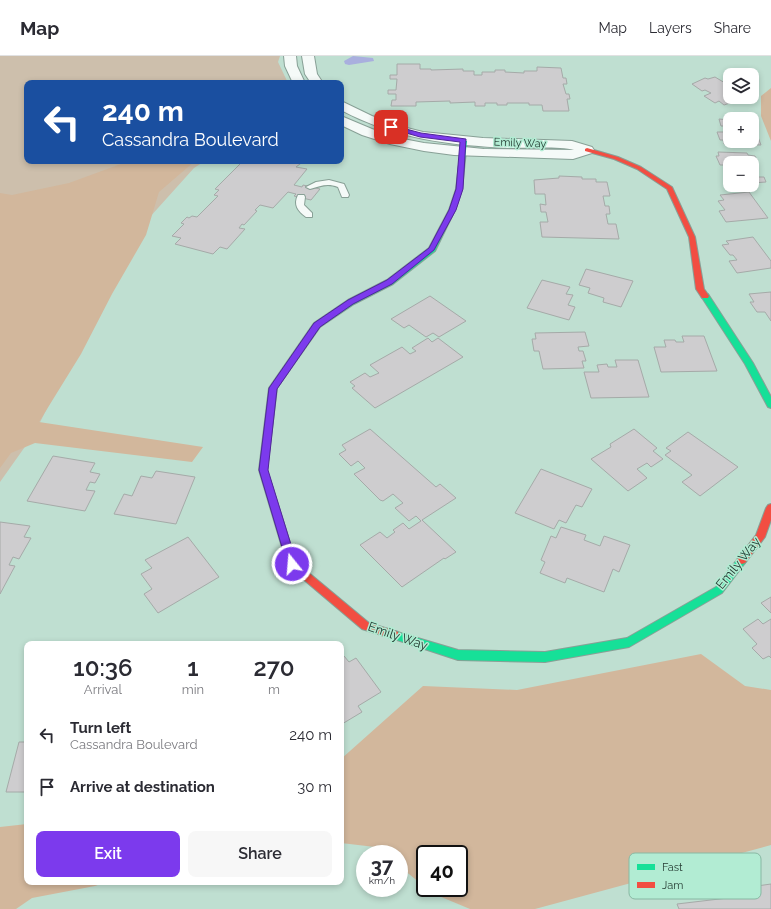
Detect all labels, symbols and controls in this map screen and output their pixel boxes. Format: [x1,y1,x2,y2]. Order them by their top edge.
text: Map [20,17,59,39]
text: Map [599,20,627,36]
text: Layers [649,20,692,36]
text: Share [714,20,751,36]
map controls [723,68,759,192]
button: layers [723,68,759,104]
text: 240 m [102,95,184,128]
icon: left [36,96,88,148]
pin [374,110,408,144]
button: + [723,112,759,148]
icon: arrive [380,116,402,138]
text: Cassandra Boulevard [102,129,279,150]
street label: Emily Way [493,136,547,150]
button: − [723,156,759,192]
street label: Emily Way [713,534,763,592]
position arrow [271,543,313,585]
street label: Emily Way [366,619,430,653]
text: 10:36 [73,653,132,682]
text: 1 [187,653,199,682]
text: 270 [254,653,295,682]
text: Arrival [84,682,122,697]
text: min [182,682,204,697]
text: m [268,682,280,697]
text: Turn left [70,719,131,737]
icon: left [36,724,58,746]
text: 240 m [289,726,332,744]
text: Cassandra Boulevard [70,737,198,752]
icon: arrive [36,776,58,798]
text: Arrive at destination [70,778,215,796]
text: 30 m [297,778,332,796]
button: Exit [36,831,180,877]
button: Share [188,831,332,877]
speed limit sign: 40 [416,845,468,897]
legend [629,853,761,899]
text: 37 [371,854,393,878]
text: Fast [662,861,683,874]
text: km/h [369,875,395,886]
text: Jam [662,879,683,892]

